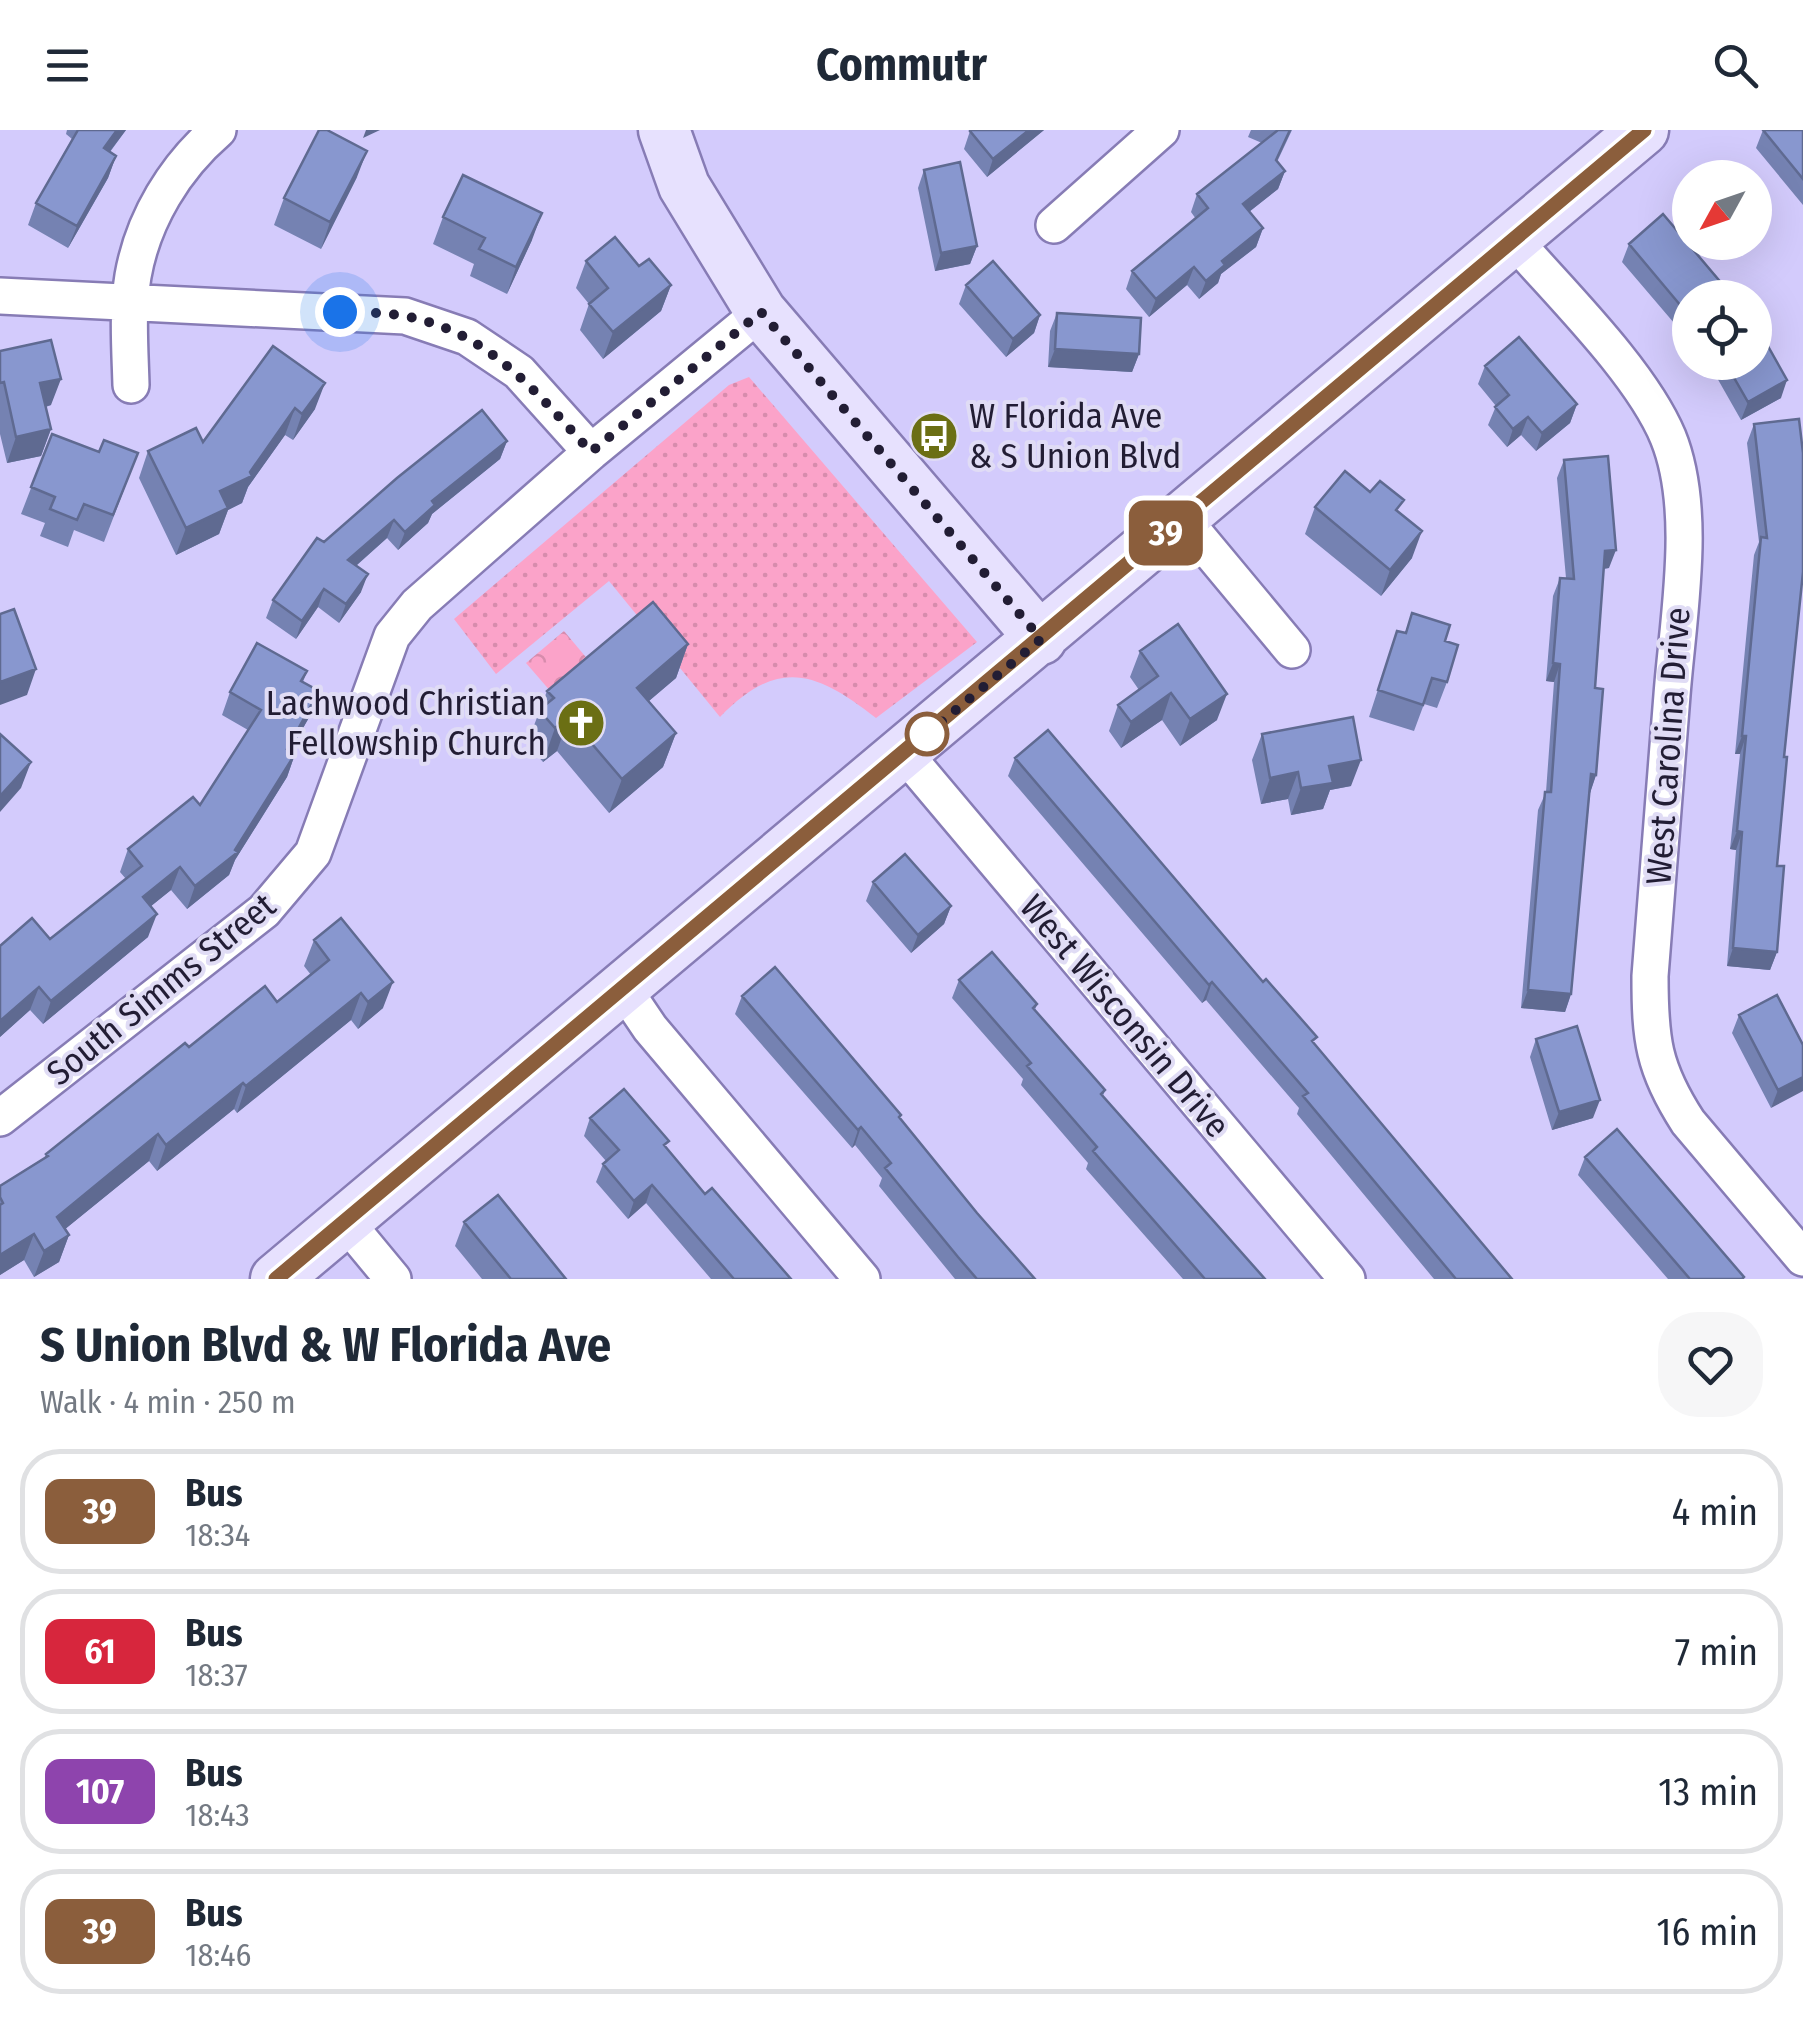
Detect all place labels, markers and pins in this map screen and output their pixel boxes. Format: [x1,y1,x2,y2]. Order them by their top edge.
place label: W Florida Ave & S Union Blvd [969,395,1181,477]
bus stop icon: W Florida Ave & S Union Blvd [908,410,960,462]
place label: Lachwood Christian Fellowship Church [266,682,546,764]
church icon: Lachwood Christian Fellowship Church [555,697,607,749]
unlabelled marker [906,713,948,755]

